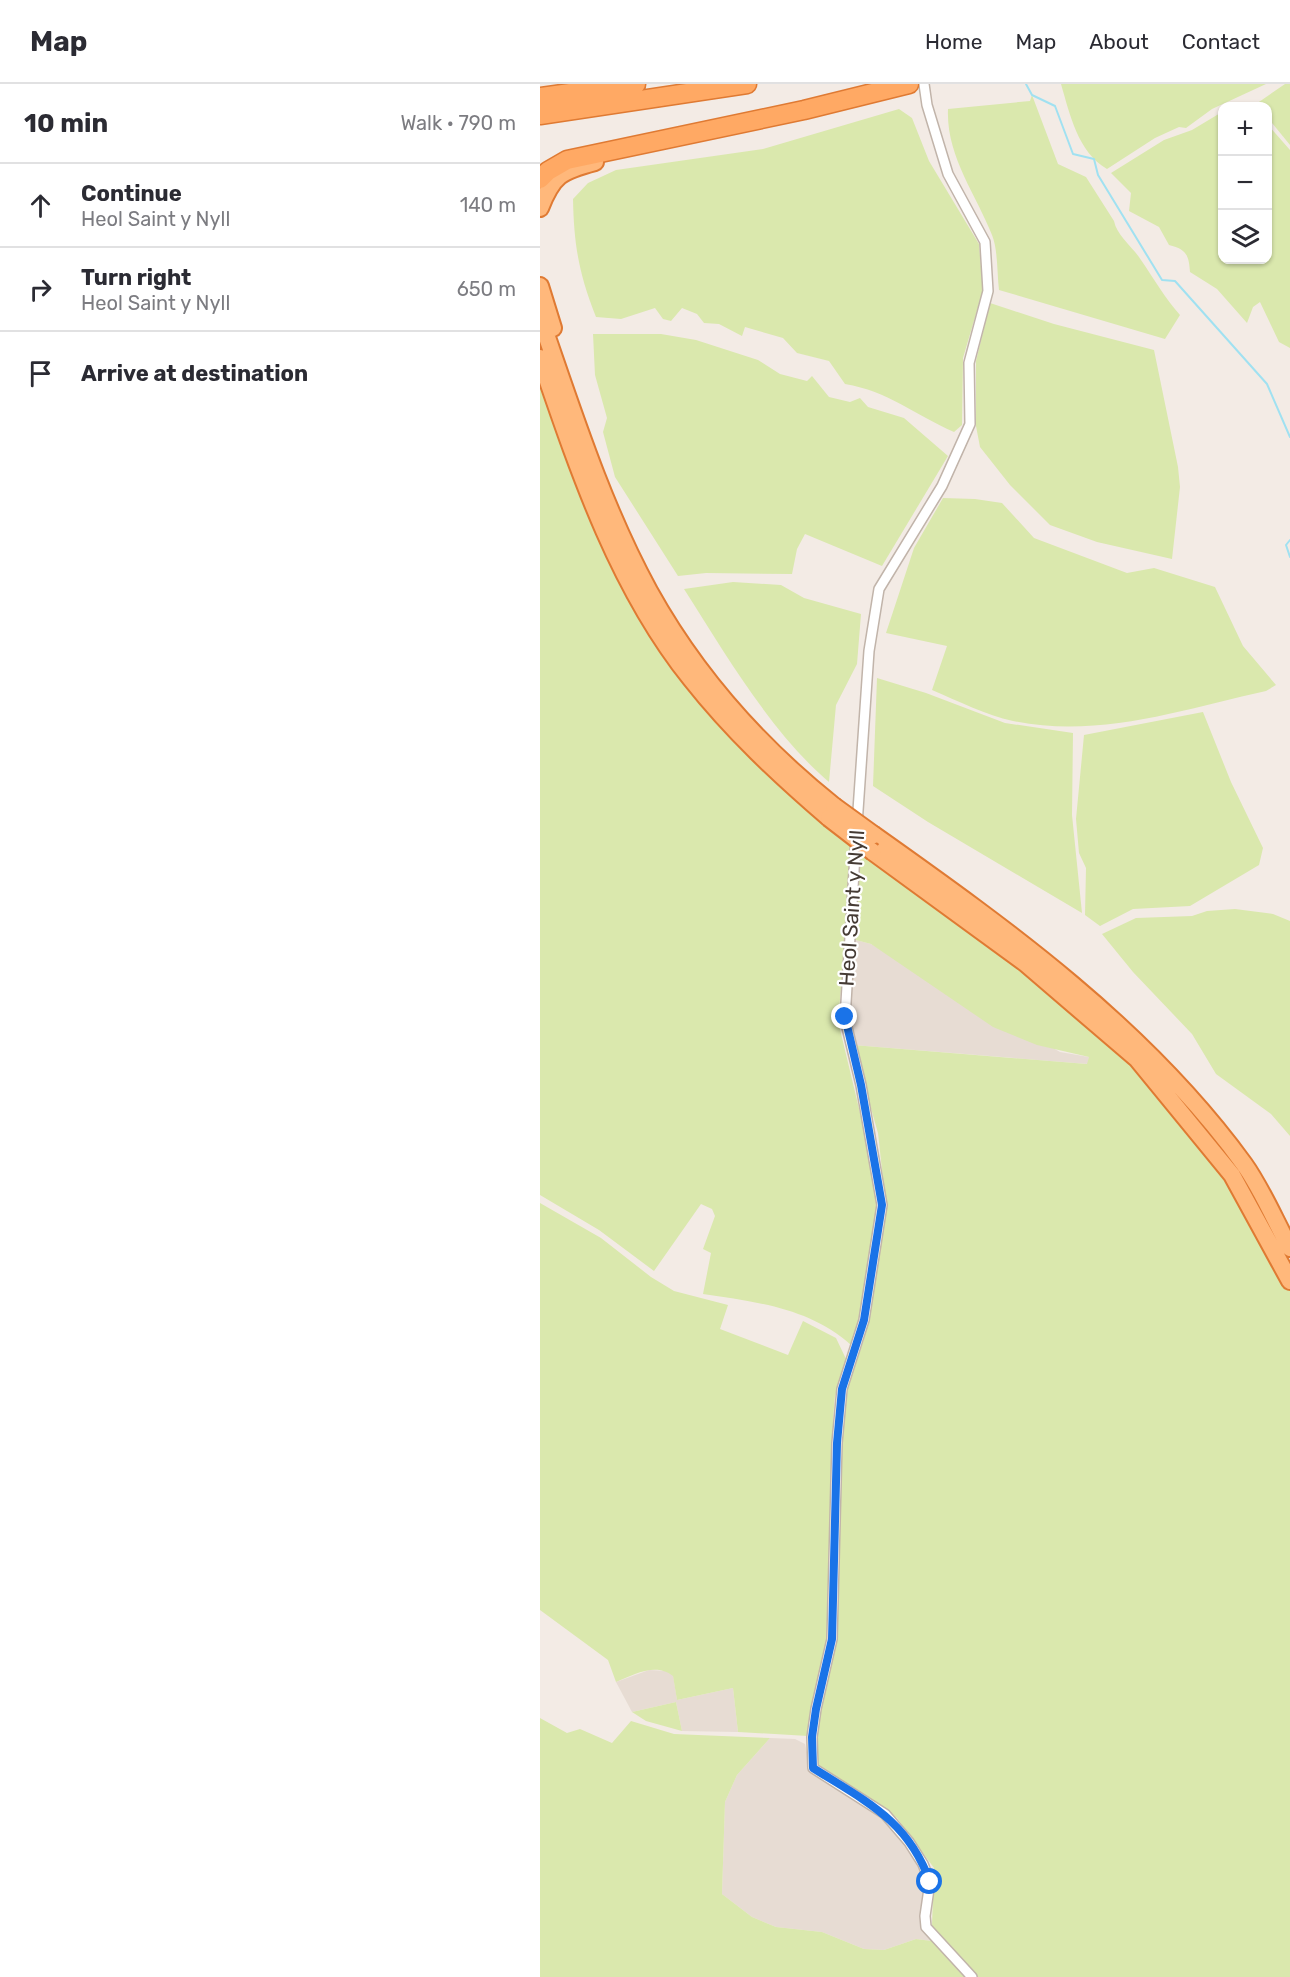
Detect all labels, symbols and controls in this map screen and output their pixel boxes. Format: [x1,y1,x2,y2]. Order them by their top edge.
text: Map [30,25,87,58]
text: Home [925,29,982,54]
text: Map [1015,29,1056,54]
text: About [1089,29,1149,54]
text: Contact [1182,29,1260,54]
map controls [1218,102,1272,264]
button: + [1218,102,1272,156]
text: 10 min [24,108,108,139]
text: Walk · 790 m [400,111,516,135]
button: − [1218,156,1272,210]
text: Continue [81,180,182,207]
icon: ahead [24,189,57,222]
text: 140 m [460,193,516,217]
text: Heol Saint y Nyll [81,207,230,231]
button: layers [1218,210,1272,264]
text: Turn right [81,264,191,291]
icon: right [24,273,57,306]
text: 650 m [457,277,516,301]
text: Heol Saint y Nyll [81,291,230,315]
icon: arrive [24,357,57,390]
text: Arrive at destination [81,360,308,387]
street label: Heol Saint y Nyll [834,829,869,987]
route end [831,1003,857,1029]
route start [916,1868,942,1894]

